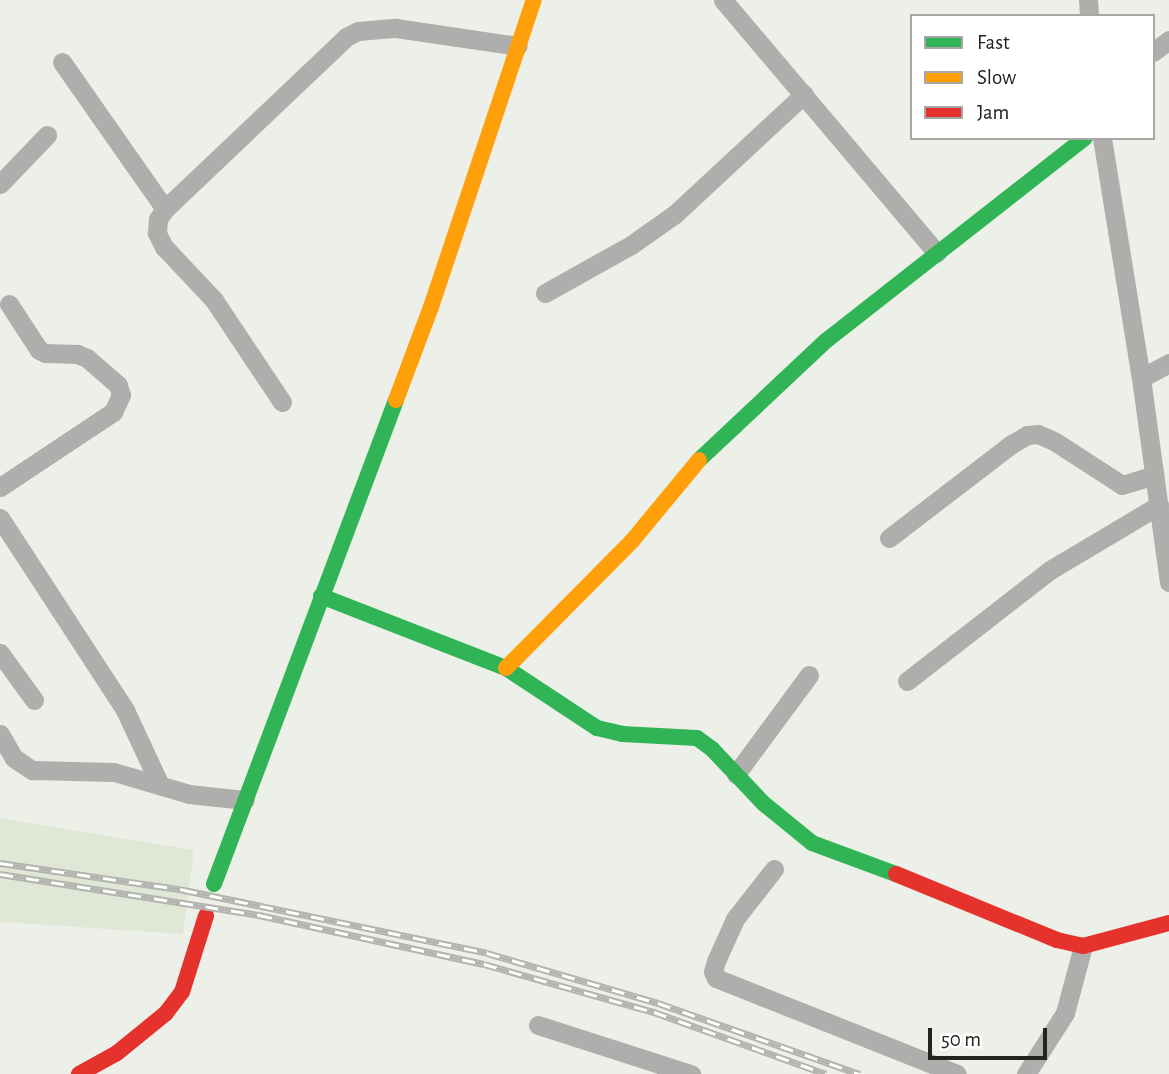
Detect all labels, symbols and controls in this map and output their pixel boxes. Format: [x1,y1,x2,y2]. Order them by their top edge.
legend [910,14,1155,140]
text: Fast [977,32,1010,53]
text: Slow [977,67,1016,88]
text: Jam [977,102,1009,123]
scale bar [931,1014,1050,1058]
text: 50 m [941,1029,981,1050]

